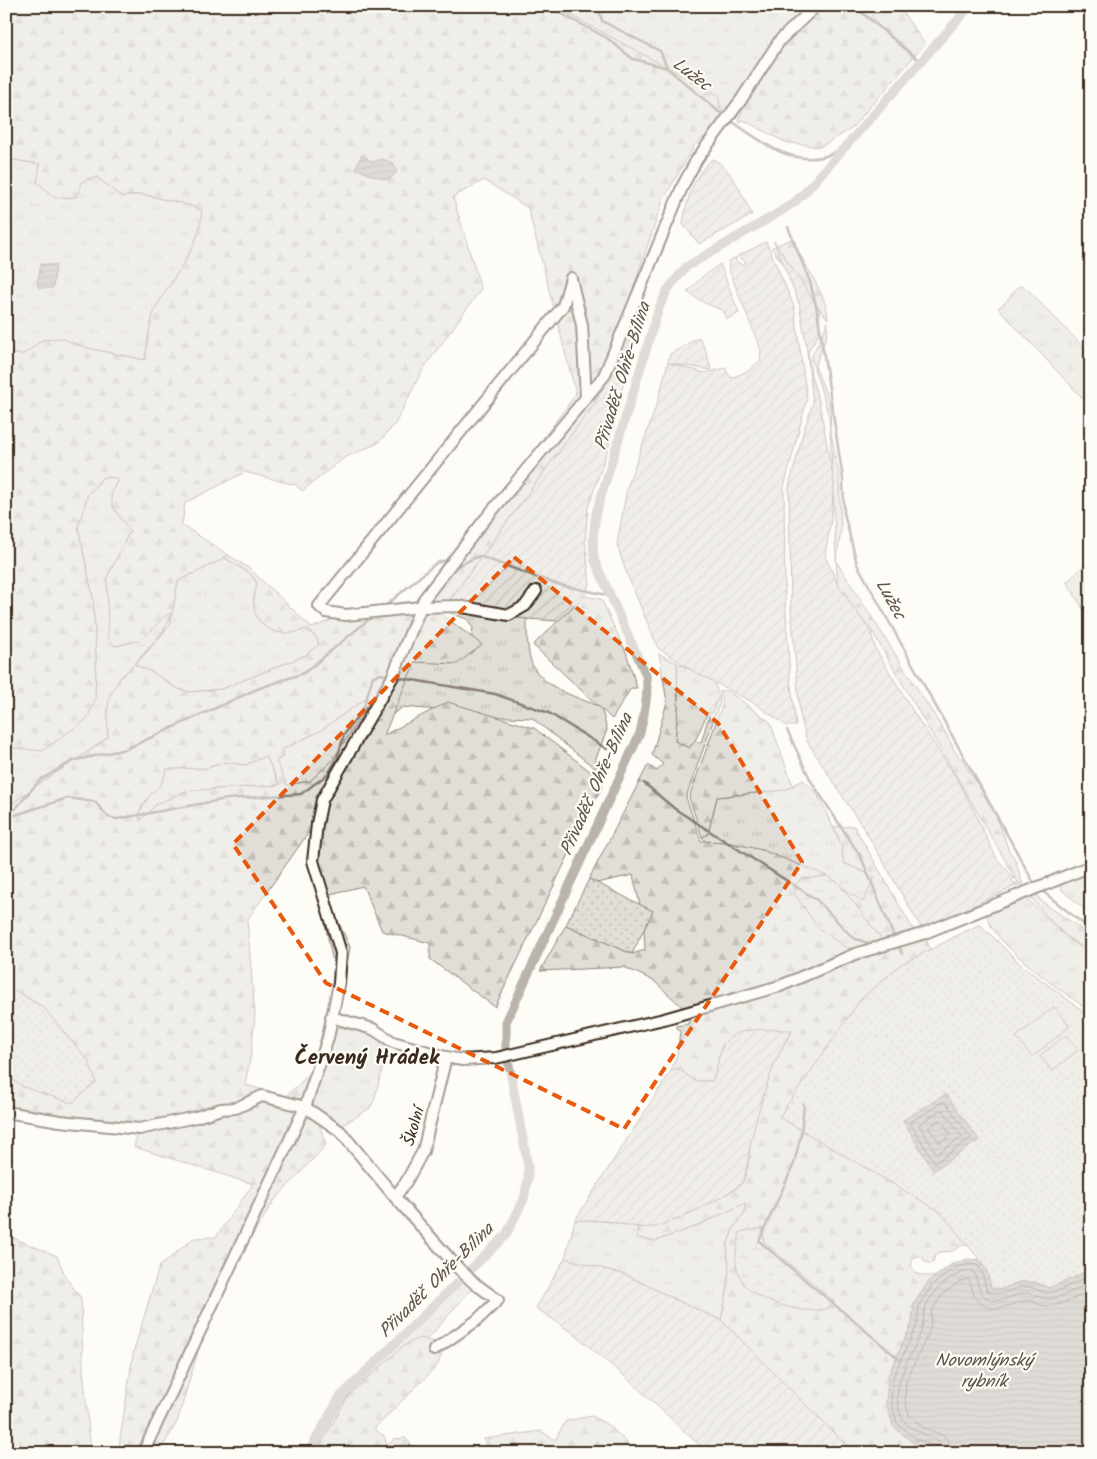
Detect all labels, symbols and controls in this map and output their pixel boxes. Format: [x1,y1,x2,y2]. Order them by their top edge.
water label: Lužec [665,51,718,101]
water label: Přivaděč Ohře-Bílina [587,297,660,454]
water label: Lužec [867,574,914,627]
water label: Přivaděč Ohře-Bílina [553,707,642,860]
district label: Červený Hrádek [295,1042,440,1075]
street label: Školní [397,1102,432,1149]
water label: Přivaděč Ohře-Bílina [373,1216,503,1345]
water label: Novomlýnský rybník [935,1347,1037,1397]

